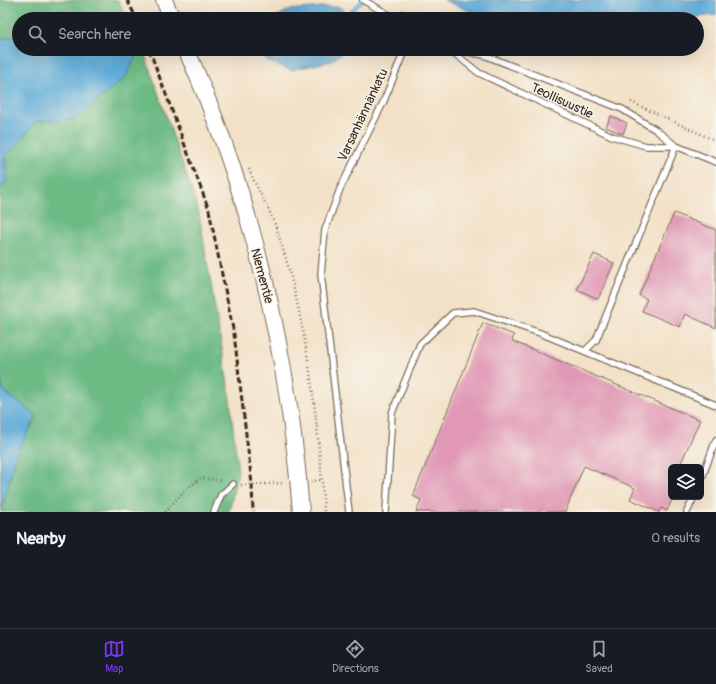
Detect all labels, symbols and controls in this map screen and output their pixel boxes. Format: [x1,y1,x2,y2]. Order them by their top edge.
search box [12,12,704,56]
icon: search [26,23,48,45]
text: Search here [58,25,131,44]
street label: Varsanhännänkatu [334,66,392,164]
street label: Teollisuustie [528,80,596,123]
street label: Niementie [247,247,277,306]
map controls [668,464,704,500]
button: layers [668,464,704,500]
text: Nearby [16,528,65,549]
text: 0 results [651,530,700,546]
tab: Map [103,638,125,675]
tab: Directions [332,638,379,675]
tab: Saved [585,638,613,675]

